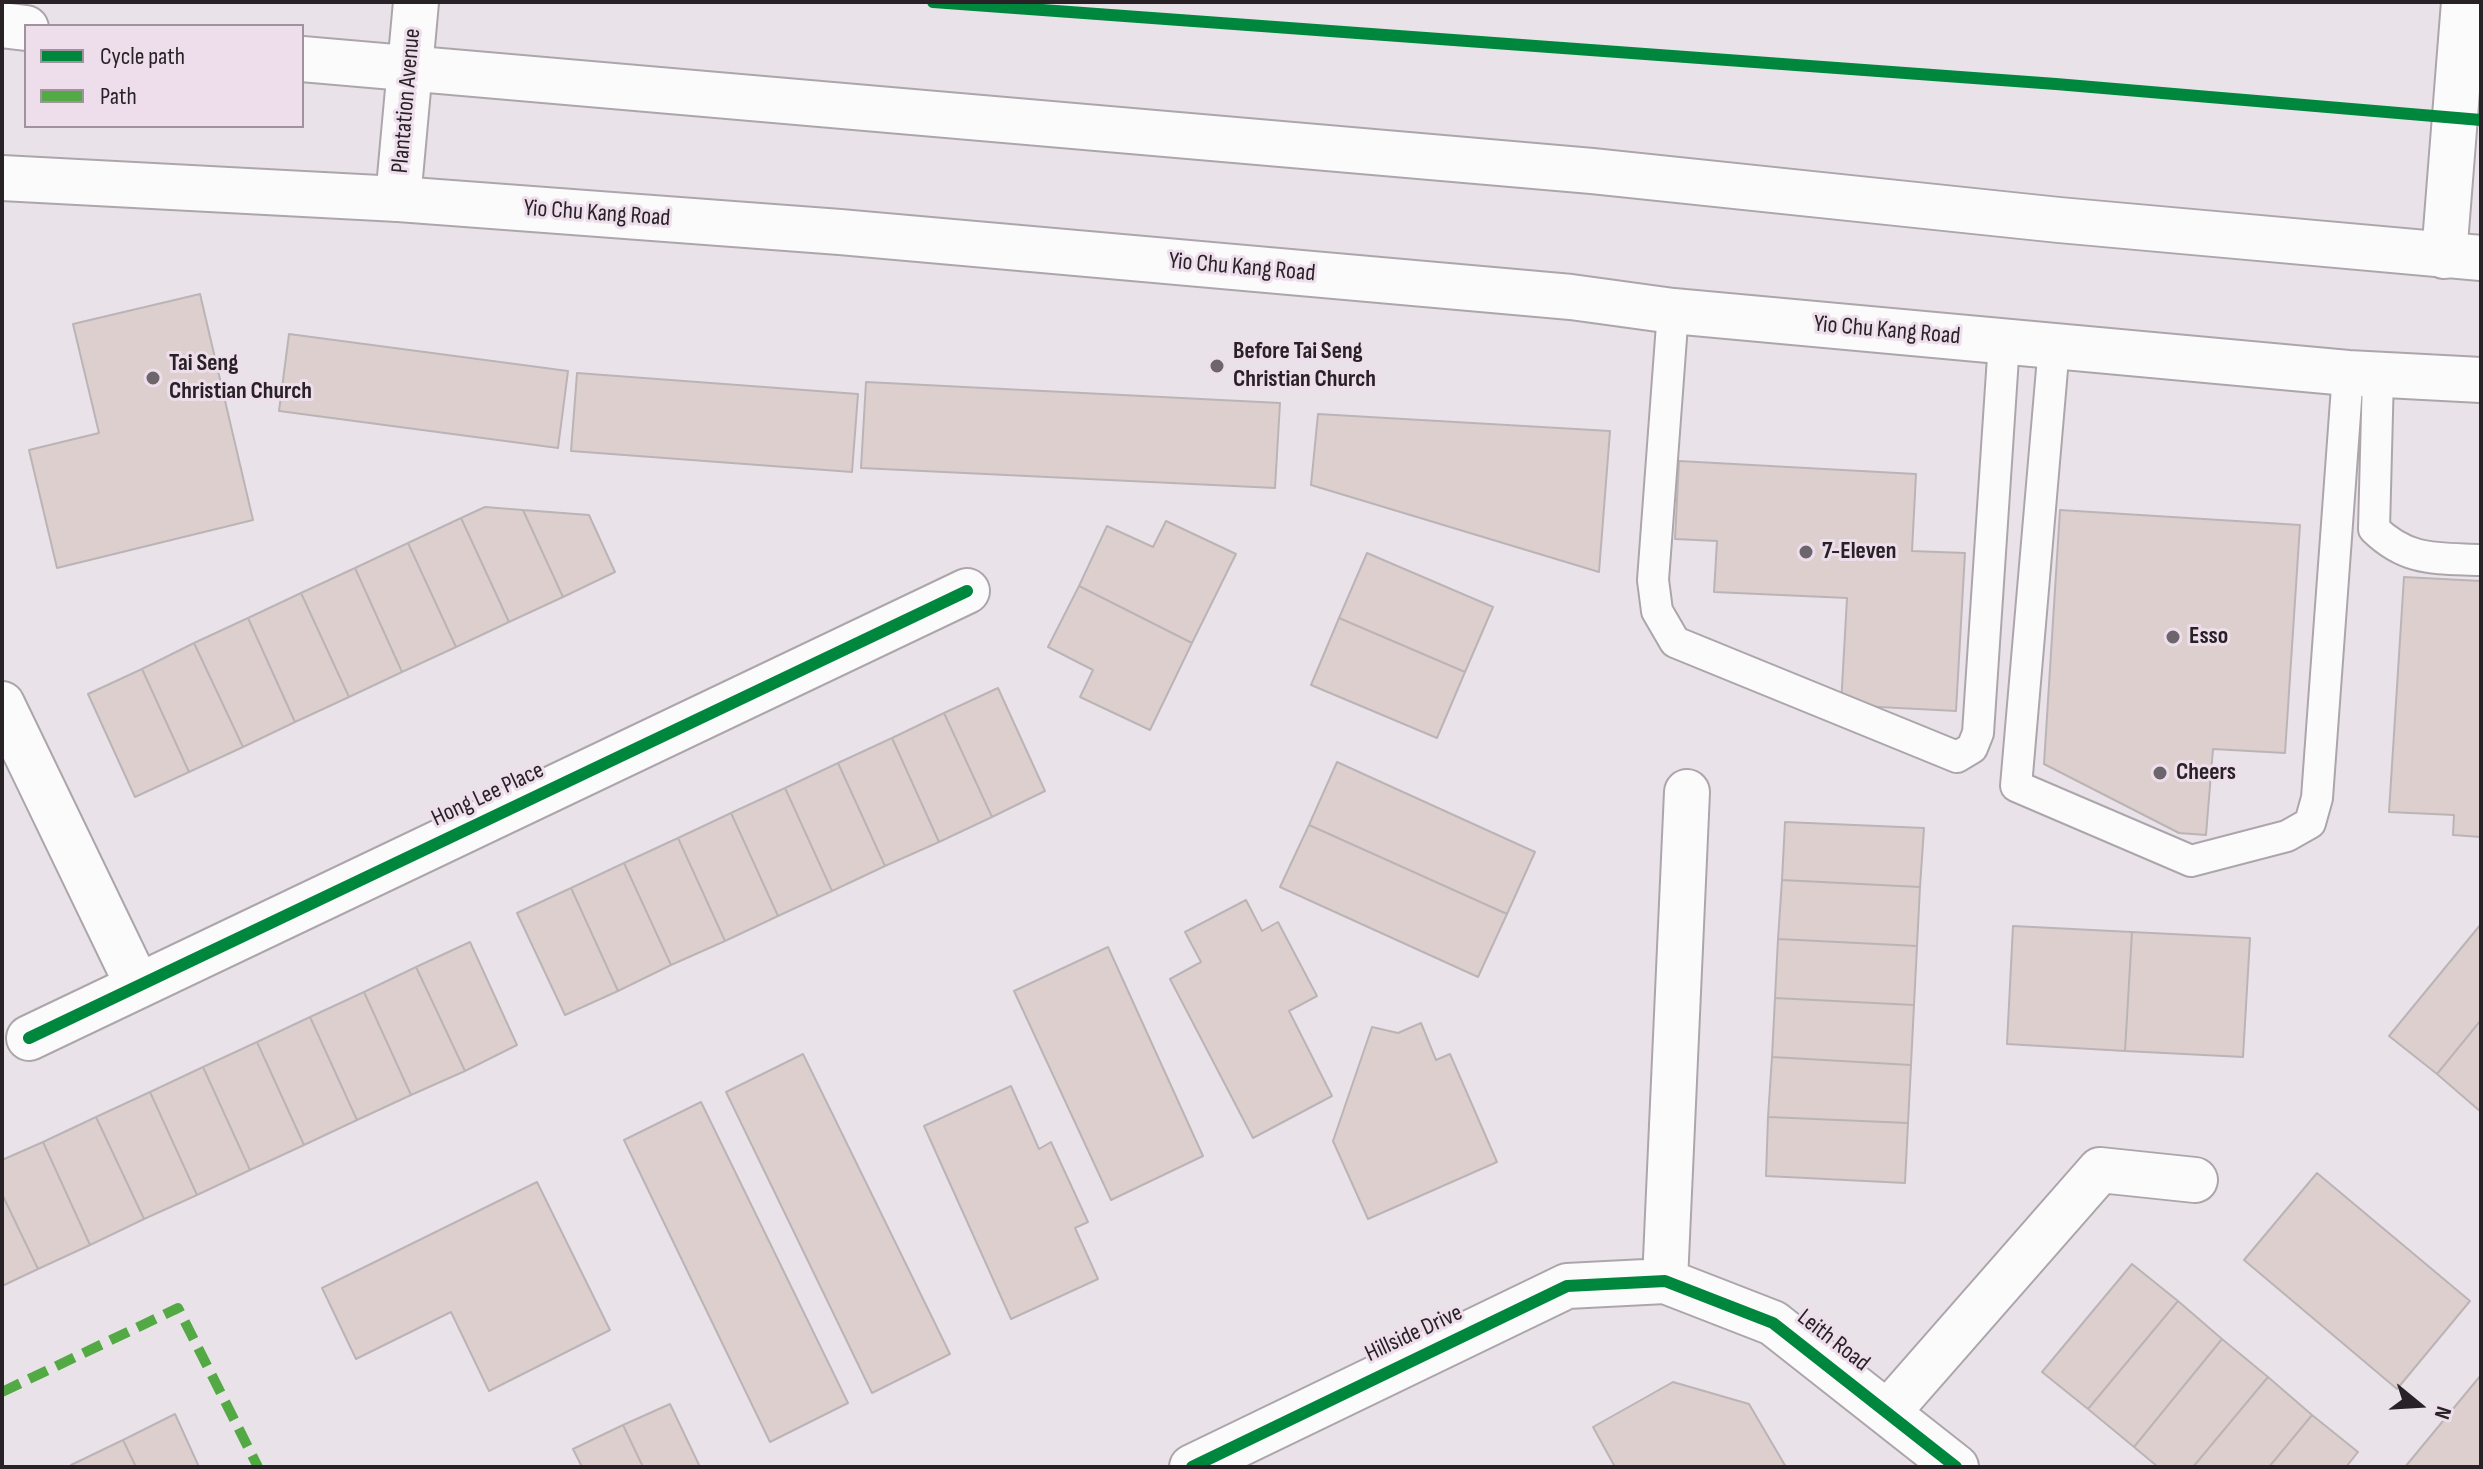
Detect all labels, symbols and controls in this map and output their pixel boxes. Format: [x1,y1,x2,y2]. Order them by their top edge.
legend [24,24,304,128]
street label: Plantation Avenue [386,27,428,175]
text: Cycle path [100,42,185,71]
text: Path [100,82,137,111]
street label: Yio Chu Kang Road [523,195,671,233]
street label: Yio Chu Kang Road [1168,247,1316,289]
street label: Yio Chu Kang Road [1813,310,1961,352]
place label: Before Tai Seng Christian Church [1233,338,1376,394]
place label: Tai Seng Christian Church [169,350,312,406]
marker: Before Tai Seng Christian Church [1208,357,1226,375]
marker: Tai Seng Christian Church [144,369,162,387]
place label: 7-Eleven [1822,538,1896,566]
marker: 7-Eleven [1797,543,1815,561]
place label: Esso [2189,623,2228,651]
marker: Esso [2164,628,2182,646]
street label: Hong Lee Place [427,756,549,834]
place label: Cheers [2176,759,2236,787]
marker: Cheers [2151,764,2169,782]
street label: Hillside Drive [1361,1299,1467,1369]
street label: Leith Road [1791,1304,1875,1378]
north arrow [2379,1365,2459,1445]
text: N [2428,1403,2457,1422]

